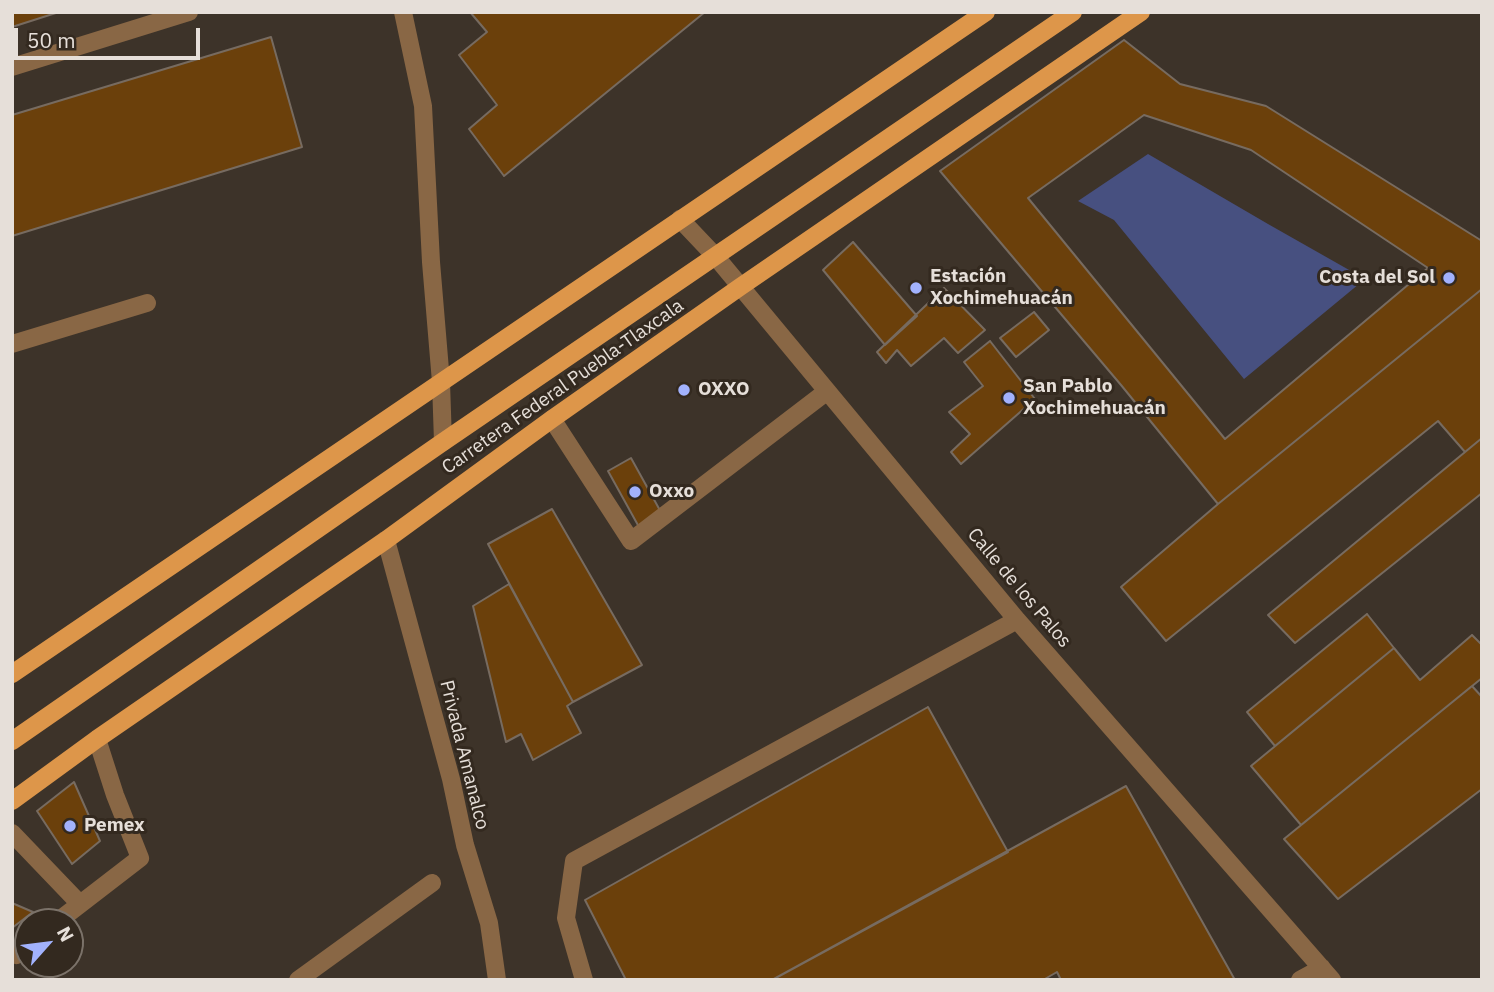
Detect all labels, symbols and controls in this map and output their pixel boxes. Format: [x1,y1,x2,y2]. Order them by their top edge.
scale bar [18,14,203,58]
text: 50 m [27,26,76,54]
place label: Estación Xochimehuacán [930,266,1073,310]
place label: Costa del Sol [1319,267,1435,289]
marker: Costa del Sol [1441,270,1457,286]
marker: Estación Xochimehuacán [908,280,924,296]
street label: Carretera Federal Puebla-Tlaxcala [438,295,688,479]
place label: San Pablo Xochimehuacán [1023,376,1166,420]
place label: OXXO [698,379,750,401]
marker: OXXO [676,382,692,398]
marker: San Pablo Xochimehuacán [1001,390,1017,406]
place label: Oxxo [649,481,694,503]
marker: Oxxo [627,484,643,500]
street label: Calle de los Palos [962,524,1076,652]
street label: Privada Amanalco [434,678,494,832]
place label: Pemex [84,815,145,837]
marker: Pemex [62,818,78,834]
north arrow [14,908,84,978]
text: N [52,922,80,946]

